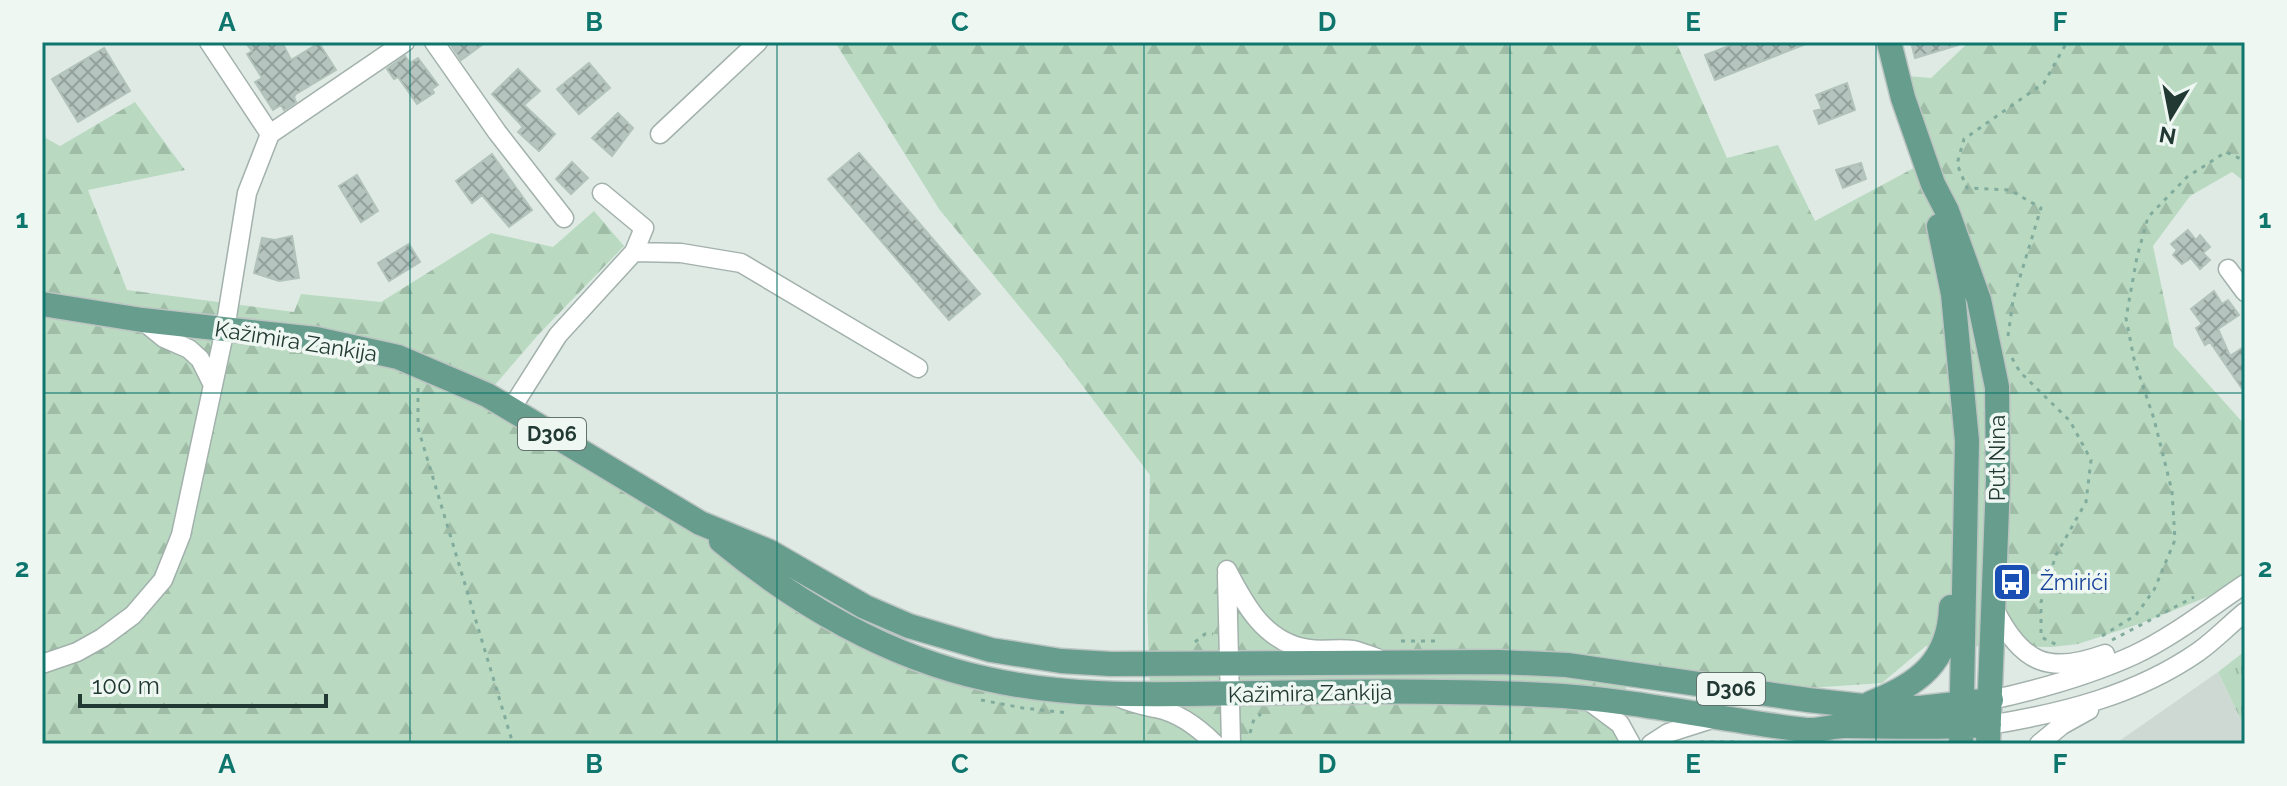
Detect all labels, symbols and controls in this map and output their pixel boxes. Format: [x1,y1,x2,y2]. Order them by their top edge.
text: A [218,7,236,37]
text: B [585,7,603,37]
text: C [951,7,969,37]
text: D [1318,7,1336,37]
text: E [1685,7,1701,37]
text: F [2053,7,2068,37]
north arrow [2131,76,2211,156]
text: N [2157,121,2178,150]
text: 1 [16,204,29,234]
text: 1 [2259,204,2272,234]
street label: Kažimira Zankija [213,315,379,367]
street label: Put Nina [1984,415,2010,501]
road number: D306 [518,418,586,450]
text: 2 [15,553,29,583]
text: 2 [2258,553,2272,583]
bus stop icon: Žmirići [1991,561,2033,603]
place label: Žmirići [2040,569,2108,595]
scale bar [80,658,326,708]
text: 100 m [92,671,160,700]
road number: D306 [1697,673,1765,705]
street label: Kažimira Zankija [1228,679,1392,707]
text: A [218,749,236,779]
text: B [585,749,603,779]
text: C [951,749,969,779]
text: D [1318,749,1336,779]
text: E [1685,749,1701,779]
text: F [2053,749,2068,779]

